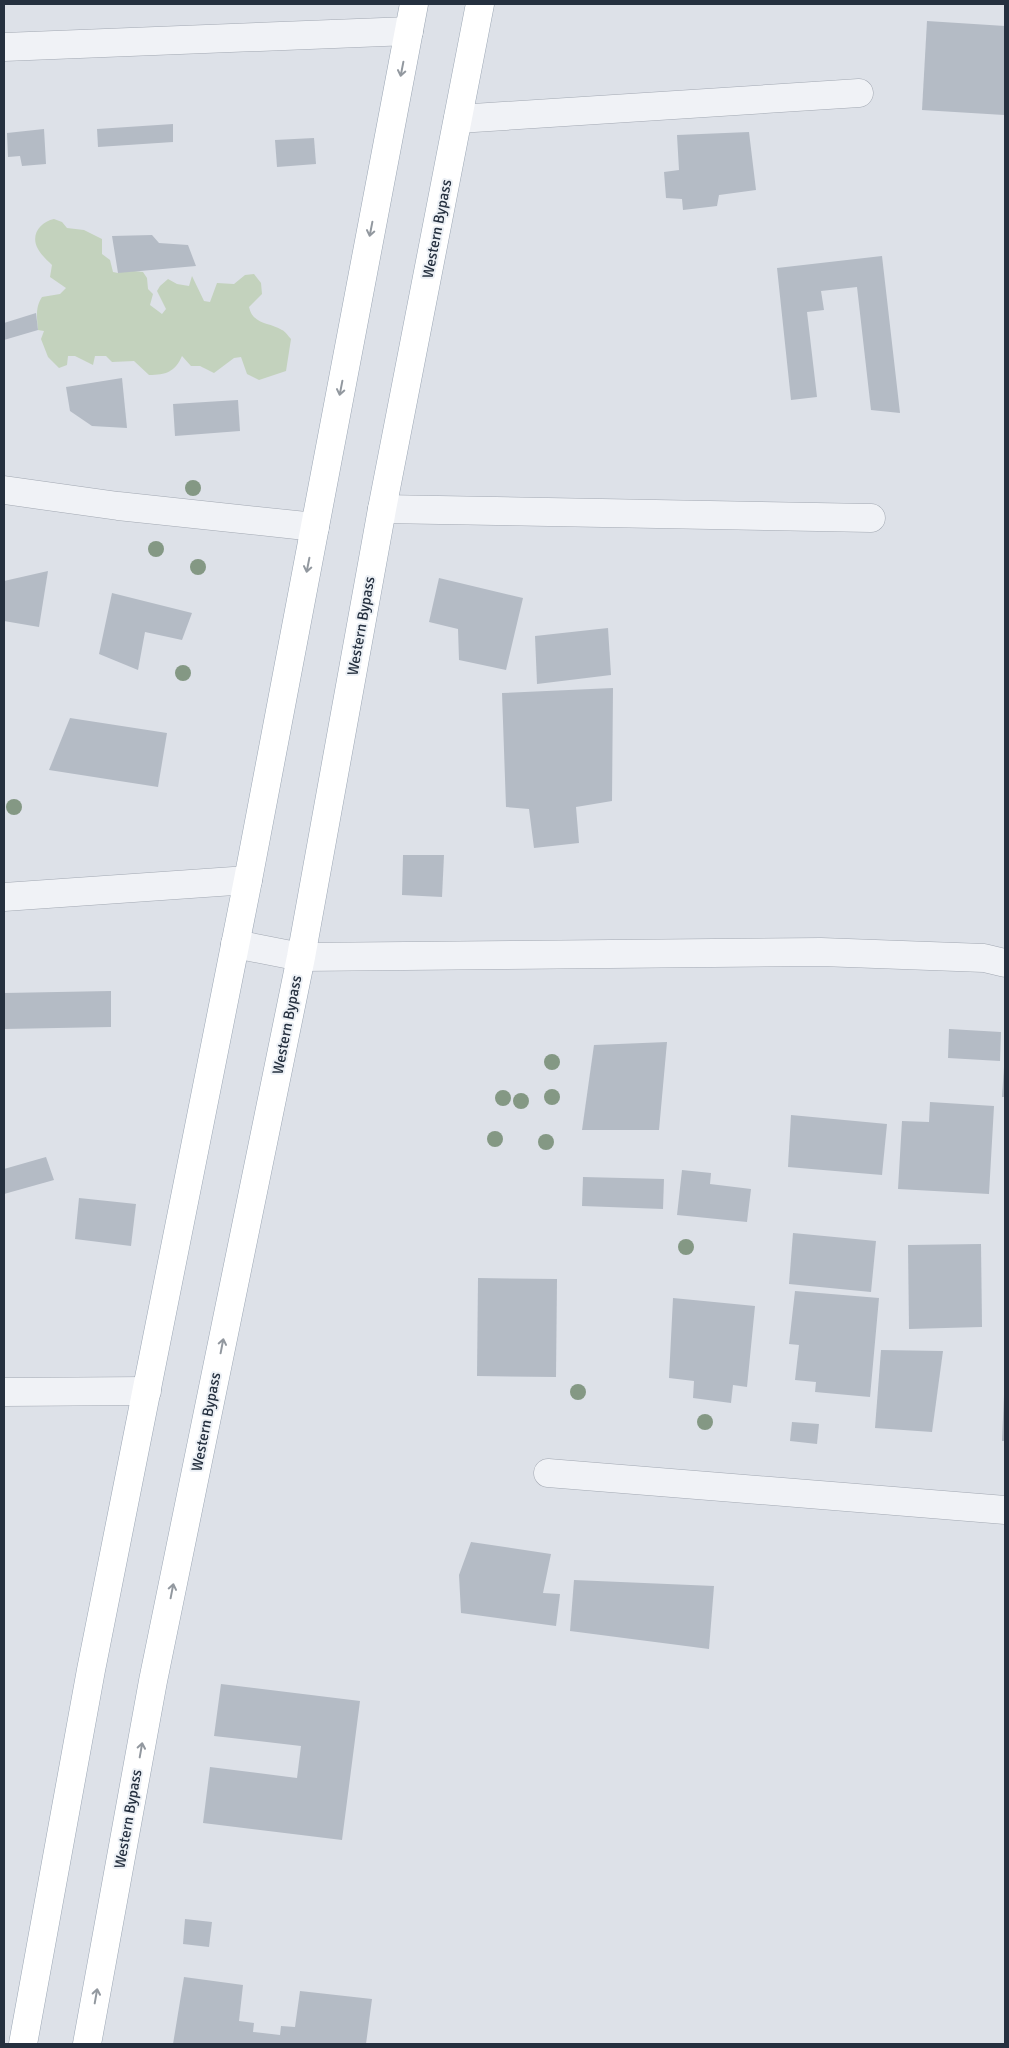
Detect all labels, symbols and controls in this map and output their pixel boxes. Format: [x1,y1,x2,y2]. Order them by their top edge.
one-way arrow [396,60,406,76]
street label: Western Bypass [419,178,455,280]
one-way arrow [366,220,376,236]
one-way arrow [336,380,345,396]
one-way arrow [302,557,312,573]
street label: Western Bypass [343,575,379,677]
street label: Western Bypass [269,974,305,1076]
one-way arrow [217,1338,227,1354]
street label: Western Bypass [188,1371,224,1473]
one-way arrow [168,1583,177,1599]
one-way arrow [136,1743,146,1759]
street label: Western Bypass [110,1768,146,1870]
one-way arrow [92,1989,102,2005]

